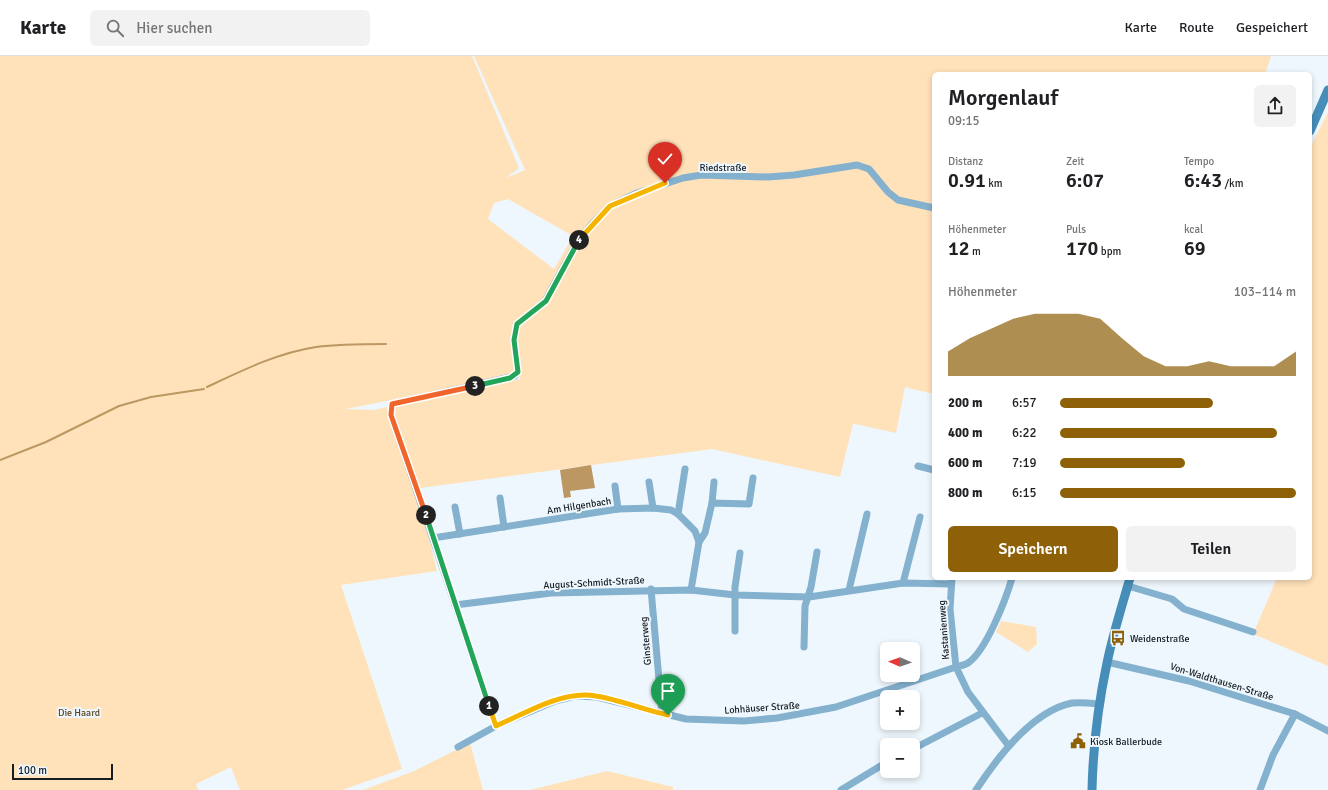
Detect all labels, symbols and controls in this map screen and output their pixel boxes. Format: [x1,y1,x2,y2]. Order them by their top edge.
search box [90,10,370,46]
text: Karte [20,16,66,40]
icon: search [104,17,126,39]
text: Hier suchen [136,19,212,37]
text: Karte [1124,19,1157,36]
text: Route [1179,19,1214,36]
text: Gespeichert [1236,19,1308,36]
text: Morgenlauf [948,84,1058,111]
button: share [1254,85,1296,127]
text: 09:15 [948,113,980,129]
pin [648,142,682,183]
icon: check [654,148,676,170]
text: Distanz [948,155,983,168]
text: Zeit [1066,155,1084,168]
text: Tempo [1184,155,1214,168]
street label: Riedstraße [700,162,746,174]
text: 0.91 [948,168,986,193]
text: 6:07 [1066,168,1104,193]
text: 6:43 [1184,168,1222,193]
text: km [986,177,1003,190]
text: /km [1222,177,1243,190]
text: Höhenmeter [948,223,1006,236]
text: Puls [1066,223,1086,236]
text: kcal [1184,223,1203,236]
pin: 4 [569,230,589,250]
text: 4 [576,233,582,246]
text: 12 [948,236,970,261]
text: 170 [1066,236,1098,261]
text: 69 [1184,236,1206,261]
text: m [970,245,981,258]
text: bpm [1098,245,1121,258]
text: Höhenmeter [948,284,1017,300]
text: 103–114 m [1234,284,1296,300]
pin: 3 [465,376,485,396]
text: 3 [472,379,478,392]
text: 200 m [948,395,982,411]
text: 6:57 [1012,395,1037,411]
text: 400 m [948,425,982,441]
text: 6:22 [1012,425,1037,441]
text: 600 m [948,455,982,471]
text: 7:19 [1012,455,1037,471]
text: 800 m [948,485,982,501]
text: 6:15 [1012,485,1037,501]
street label: Am Hilgenbach [546,495,612,517]
pin: 2 [416,505,436,525]
text: 2 [423,508,429,521]
button: Speichern [948,526,1118,572]
button: Teilen [1126,526,1296,572]
street label: August-Schmidt-Straße [543,574,645,592]
street label: Kastanienweg [936,600,952,660]
street label: Ginsterweg [638,616,654,666]
bus stop icon: Weidenstraße [1109,629,1127,647]
place label: Weidenstraße [1130,633,1189,645]
north arrow [880,642,920,682]
map controls [880,642,920,778]
street label: Von-Waldthausen-Straße [1168,660,1275,703]
pin [651,674,685,715]
icon: arrive [657,680,679,702]
button: + [880,690,920,730]
pin: 1 [479,696,499,716]
text: 1 [486,699,492,712]
street label: Lohhäuser Straße [724,699,800,717]
park label: Die Haard [58,707,100,719]
public building icon: Kiosk Ballerbude [1069,732,1087,750]
place label: Kiosk Ballerbude [1090,736,1162,748]
button: − [880,738,920,778]
scale bar [12,762,113,781]
text: 100 m [18,764,47,777]

